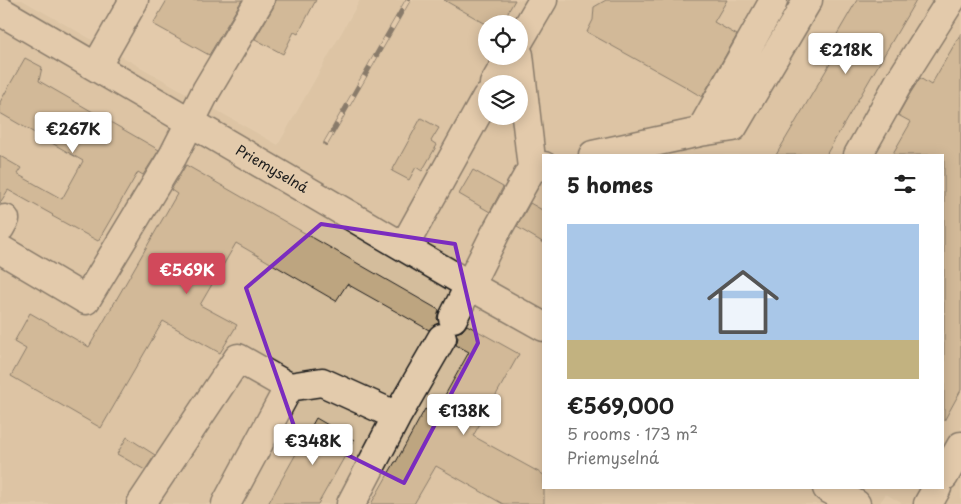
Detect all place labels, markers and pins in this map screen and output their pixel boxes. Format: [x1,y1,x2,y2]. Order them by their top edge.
pin: €218K [811,32,881,75]
pin: €267K [38,112,108,154]
pin: €569K [152,252,222,295]
pin: €138K [429,394,499,436]
pin: €348K [278,424,348,466]

